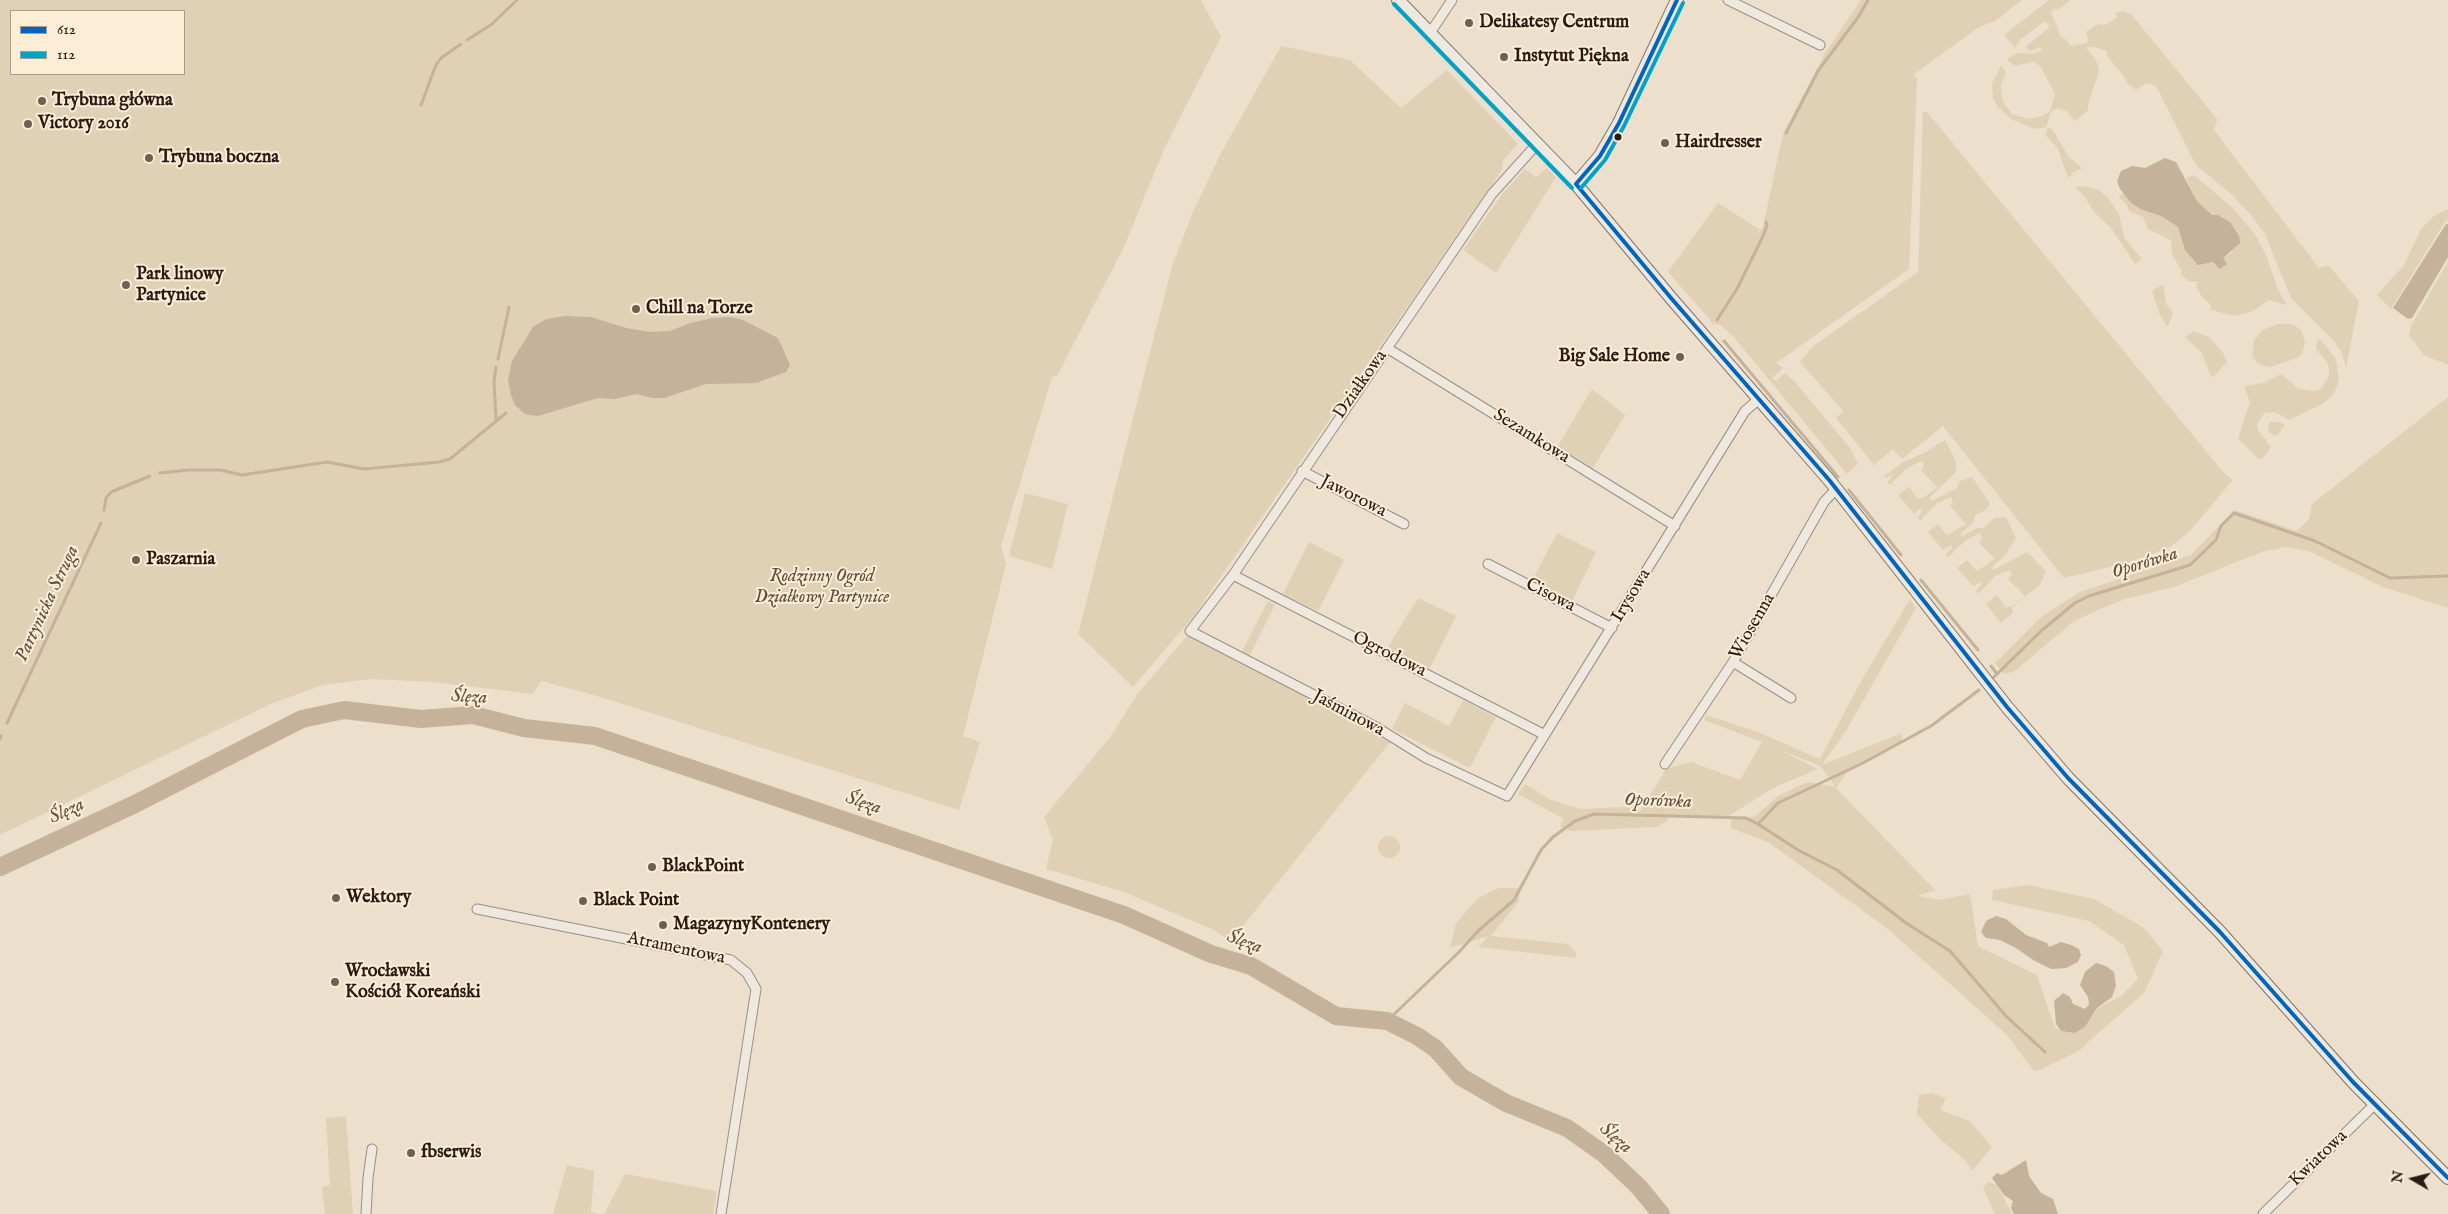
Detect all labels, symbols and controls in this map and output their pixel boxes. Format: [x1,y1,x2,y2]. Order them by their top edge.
legend [10,10,185,75]
place label: Delikatesy Centrum [1479,12,1629,34]
marker: Delikatesy Centrum [1463,17,1475,29]
text: 612 [57,20,76,39]
text: 112 [57,45,75,64]
place label: Instytut Piękna [1514,46,1629,68]
marker: Instytut Piękna [1498,51,1510,63]
place label: Trybuna główna [52,90,173,112]
marker: Trybuna główna [36,95,48,107]
place label: Victory 2016 [38,113,129,135]
marker: Victory 2016 [22,118,34,130]
unlabelled marker [1613,132,1623,142]
place label: Hairdresser [1675,132,1762,154]
marker: Hairdresser [1659,137,1671,149]
place label: Trybuna boczna [159,147,279,169]
marker: Trybuna boczna [143,152,155,164]
place label: Park linowy Partynice [136,264,224,306]
marker: Park linowy Partynice [120,279,132,291]
place label: Chill na Torze [646,298,753,320]
marker: Chill na Torze [630,303,642,315]
street label: Działkowa [1330,346,1392,424]
place label: Big Sale Home [1559,346,1670,368]
marker: Big Sale Home [1674,351,1686,363]
street label: Sezamkowa [1489,405,1573,469]
street label: Jaworowa [1316,471,1390,523]
water label: Partynicka Struga [11,542,85,666]
water label: Oporówka [2109,543,2181,585]
place label: Paszarnia [146,549,215,571]
marker: Paszarnia [130,554,142,566]
street label: Irysowa [1608,565,1656,627]
park label: Rodzinny Ogród Działkowy Partynice [755,566,889,608]
street label: Cisowa [1521,574,1579,618]
street label: Wiosenna [1725,590,1781,664]
street label: Ogrodowa [1349,627,1429,683]
water label: Ślęza [450,686,488,710]
street label: Jaśminowa [1308,686,1388,742]
water label: Ślęza [842,787,884,821]
water label: Oporówka [1624,789,1692,815]
water label: Ślęza [46,794,88,830]
place label: BlackPoint [662,856,744,878]
marker: BlackPoint [646,861,658,873]
place label: Wektory [346,887,411,909]
place label: Black Point [593,890,679,912]
marker: Wektory [330,892,342,904]
marker: Black Point [577,895,589,907]
place label: MagazynyKontenery [673,914,830,936]
marker: MagazynyKontenery [657,919,669,931]
water label: Ślęza [1223,926,1265,960]
street label: Atramentowa [625,928,727,970]
place label: Wrocławski Kościół Koreański [345,961,481,1004]
marker: Wrocławski Kościół Koreański [329,976,341,988]
water label: Ślęza [1594,1119,1636,1159]
street label: Kwiatowa [2286,1126,2352,1192]
place label: fbserwis [421,1142,481,1164]
marker: fbserwis [405,1147,417,1159]
north arrow [2388,1154,2438,1204]
text: N [2388,1170,2408,1184]

